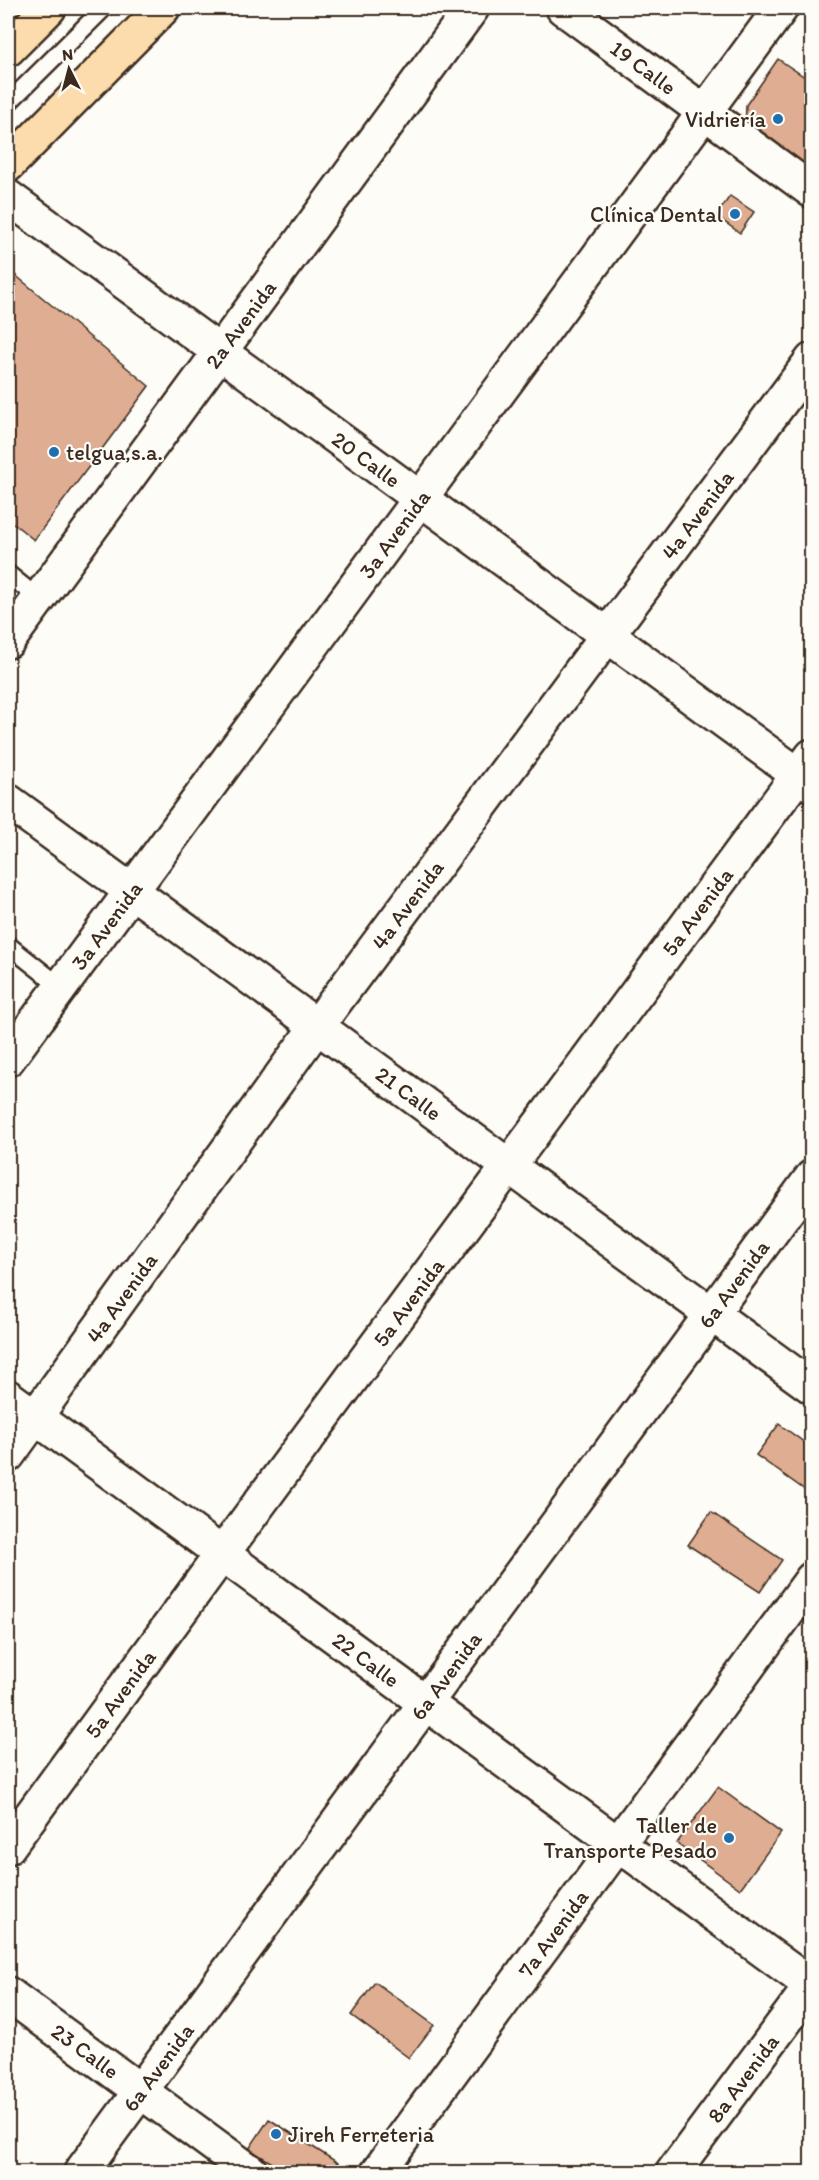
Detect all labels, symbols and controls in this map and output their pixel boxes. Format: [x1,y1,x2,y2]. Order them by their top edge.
street label: 19 Calle [605,34,682,101]
north arrow [39,39,99,99]
text: N [61,45,74,65]
place label: Vidriería [685,106,767,133]
marker: Vidriería [771,112,785,126]
place label: Clínica Dental [590,201,723,228]
marker: Clínica Dental [728,207,742,221]
street label: 2a Avenida [199,274,282,374]
street label: 20 Calle [326,425,406,494]
place label: telgua,s.a. [66,439,163,466]
marker: telgua,s.a. [47,445,61,459]
street label: 4a Avenida [655,464,740,565]
street label: 3a Avenida [353,484,437,584]
street label: 4a Avenida [366,854,450,955]
street label: 5a Avenida [656,862,739,961]
street label: 3a Avenida [65,875,149,975]
street label: 21 Calle [370,1060,447,1127]
street label: 6a Avenida [692,1234,776,1334]
street label: 4a Avenida [80,1247,164,1348]
street label: 5a Avenida [367,1253,450,1352]
street label: 22 Calle [327,1626,405,1693]
street label: 6a Avenida [405,1626,488,1725]
street label: 5a Avenida [79,1644,162,1743]
place label: Taller de Transporte Pesado [544,1812,717,1864]
marker: Taller de Transporte Pesado [722,1831,736,1845]
street label: 7a Avenida [512,1884,595,1983]
street label: 23 Calle [46,2017,124,2085]
street label: 6a Avenida [117,2018,200,2117]
street label: 8a Avenida [701,2028,785,2128]
place label: Jireh Ferreteria [288,2121,435,2148]
marker: Jireh Ferreteria [269,2127,283,2141]

